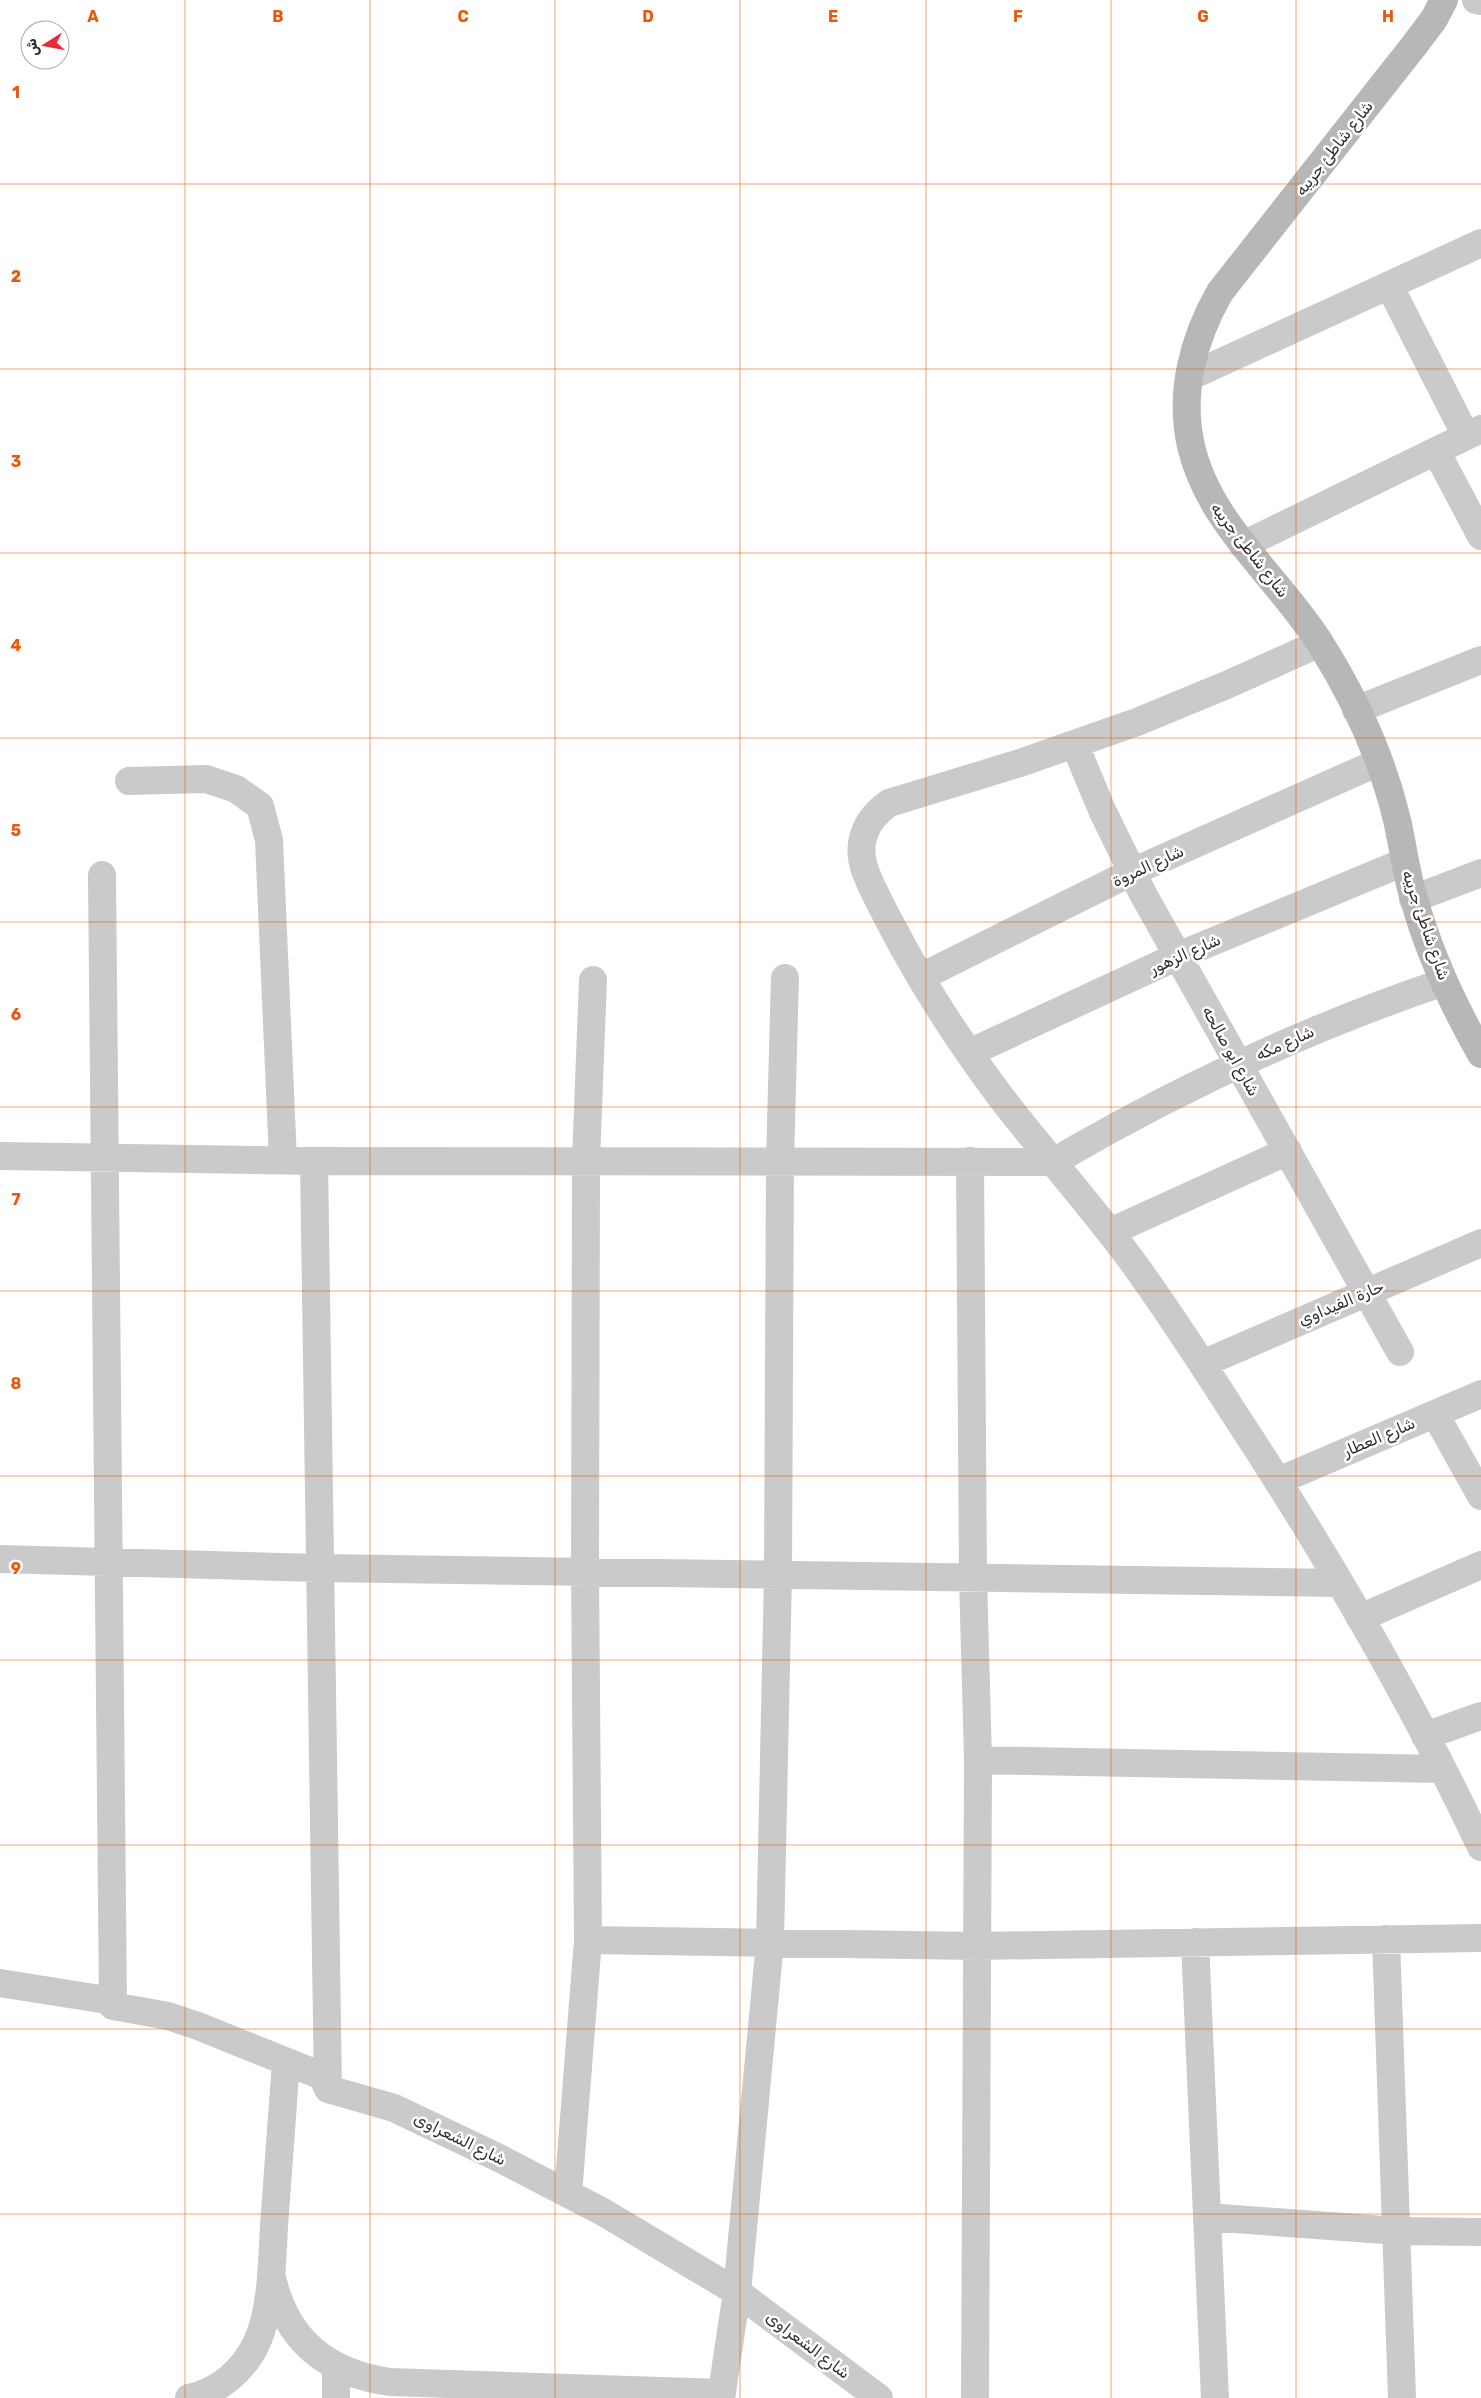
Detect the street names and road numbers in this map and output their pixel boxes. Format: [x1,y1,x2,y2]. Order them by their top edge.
street label: شارع شاطئ جريبه [1291,97,1378,200]
street label: شارع شاطئ جريبه [1206,499,1293,602]
street label: شارع المروة [1109,841,1188,893]
street label: شارع شاطئ جريبه [1396,867,1454,983]
street label: شارع الزهور [1146,930,1224,980]
street label: شارع ابو صالحه [1197,1003,1264,1100]
street label: شارع مكه [1253,1022,1318,1066]
street label: حارة الفيداوي [1295,1276,1387,1331]
street label: شارع العطار [1339,1413,1419,1463]
street label: شارع الشعراوى [410,2108,509,2171]
street label: شارع الشعراوى [761,2307,854,2384]

